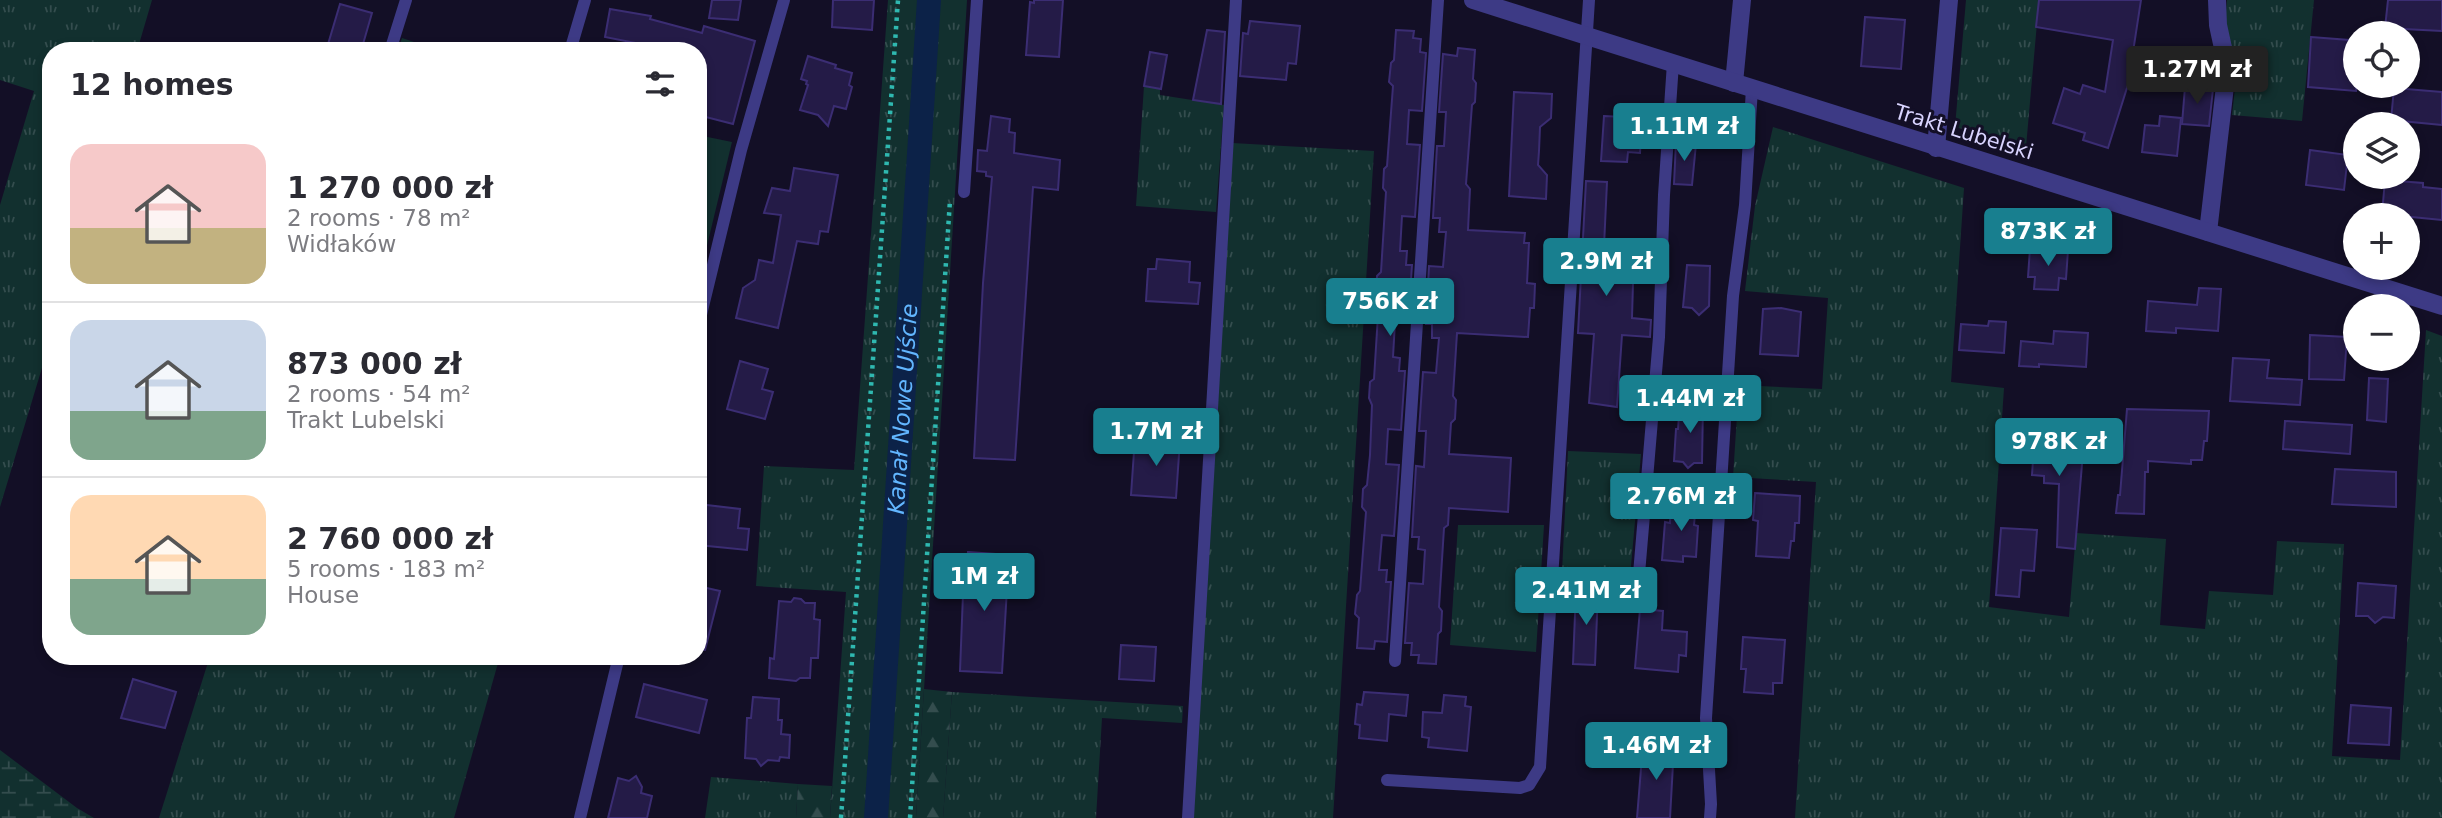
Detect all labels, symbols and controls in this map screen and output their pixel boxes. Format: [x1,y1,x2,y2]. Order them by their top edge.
map controls [2343,21,2420,371]
button: locate [2343,21,2420,98]
pin: 1.27M zł [2125,46,2269,106]
text: 1.27M zł [2142,56,2252,82]
icon: filters [641,65,679,103]
text: 12 homes [70,67,234,102]
street label: Trakt Lubelski [1891,99,2036,165]
pin: 1.11M zł [1612,104,1756,163]
button: layers [2343,112,2420,189]
text: 1.11M zł [1629,113,1739,139]
text: 1 270 000 zł [287,170,493,205]
icon: home [126,172,210,256]
button: + [2343,203,2420,280]
text: 2 rooms · 78 m² [287,205,471,231]
pin: 873K zł [1983,208,2113,268]
text: 873K zł [2000,218,2096,244]
text: Widłaków [287,231,396,257]
pin: 2.9M zł [1541,238,1671,298]
text: 2.9M zł [1559,248,1653,274]
pin: 756K zł [1325,278,1455,338]
text: 756K zł [1342,288,1438,314]
button: − [2343,294,2420,371]
water label: Kanał Nowe Ujście [883,303,922,515]
text: 873 000 zł [287,346,462,381]
icon: home [126,348,210,432]
pin: 1.44M zł [1618,376,1762,435]
text: 2 rooms · 54 m² [287,381,471,407]
text: 1.44M zł [1635,385,1745,411]
text: Trakt Lubelski [287,407,445,433]
pin: 1.7M zł [1091,408,1221,468]
text: 1.7M zł [1109,418,1203,444]
pin: 978K zł [1994,419,2124,478]
text: 978K zł [2011,428,2107,454]
pin: 2.76M zł [1609,474,1753,533]
text: 2.76M zł [1626,483,1736,509]
text: 2 760 000 zł [287,521,493,556]
icon: home [126,523,210,607]
pin: 1M zł [935,554,1033,613]
text: 5 rooms · 183 m² [287,556,485,582]
text: 1M zł [950,563,1018,589]
pin: 2.41M zł [1514,568,1658,627]
text: 2.41M zł [1531,577,1641,603]
text: House [287,582,359,608]
pin: 1.46M zł [1584,722,1728,782]
text: 1.46M zł [1601,732,1711,758]

